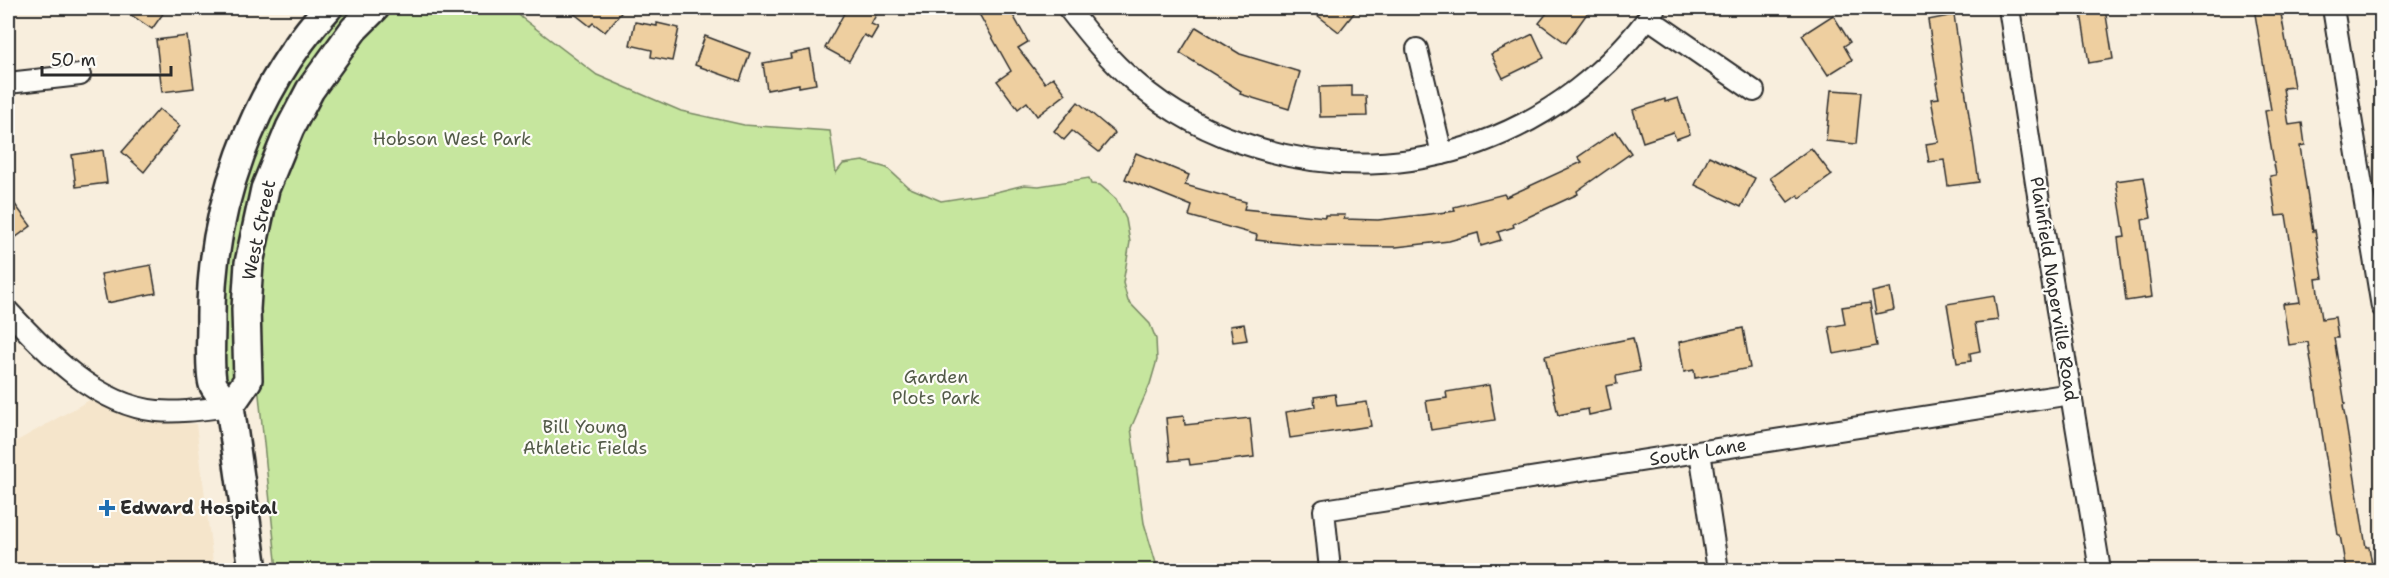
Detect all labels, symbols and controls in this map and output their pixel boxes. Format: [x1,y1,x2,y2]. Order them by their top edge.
scale bar [42,39,171,77]
text: 50 m [51,48,96,72]
park label: Hobson West Park [373,127,531,151]
street label: Plainfield Naperville Road [2024,175,2084,403]
street label: West Street [237,177,281,282]
park label: Garden Plots Park [892,365,980,410]
park label: Bill Young Athletic Fields [523,415,647,460]
street label: South Lane [1648,432,1748,472]
place label: Edward Hospital [120,496,278,520]
marker: Edward Hospital [98,499,116,517]

